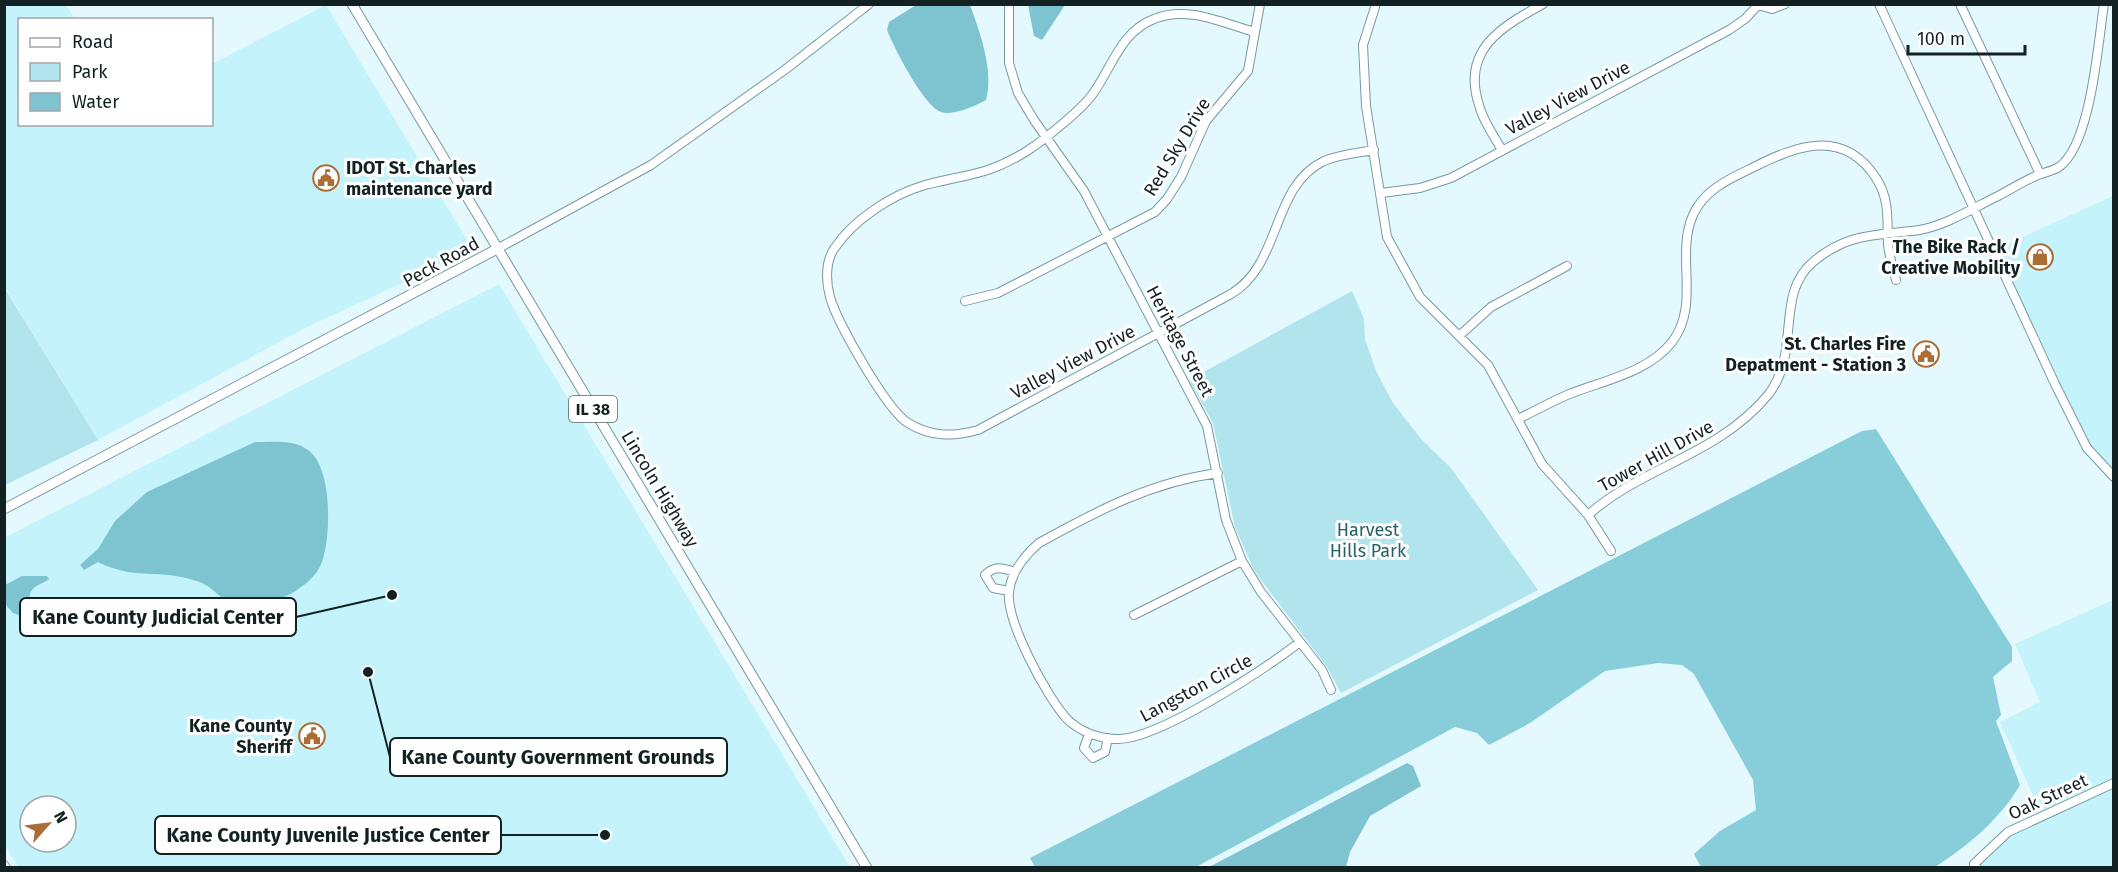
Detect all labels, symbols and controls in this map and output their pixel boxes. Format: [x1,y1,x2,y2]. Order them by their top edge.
legend [18,18,213,126]
scale bar [1908,18,2025,56]
text: 100 m [1917,28,1965,50]
text: Road [72,31,114,53]
street label: Valley View Drive [1502,56,1634,140]
text: Park [72,61,108,83]
text: Water [72,91,119,113]
street label: Red Sky Drive [1139,94,1215,200]
place label: IDOT St. Charles maintenance yard [346,157,492,200]
public building icon: IDOT St. Charles maintenance yard [311,163,341,193]
street label: Peck Road [399,232,483,292]
place label: The Bike Rack / Creative Mobility [1881,236,2021,279]
shop icon: The Bike Rack / Creative Mobility [2025,242,2055,272]
street label: Heritage Street [1142,282,1219,401]
street label: Valley View Drive [1007,320,1139,404]
place label: St. Charles Fire Depatment - Station 3 [1725,333,1906,376]
public building icon: St. Charles Fire Depatment - Station 3 [1911,339,1941,369]
road number: IL 38 [569,396,617,422]
street label: Tower Hill Drive [1595,415,1717,497]
street label: Lincoln Highway [617,427,704,551]
park label: Harvest Hills Park [1330,519,1407,562]
callout: Kane County Judicial Center [20,598,296,636]
text: Kane County Judicial Center [32,605,285,629]
street label: Langston Circle [1136,649,1256,727]
place label: Kane County Sheriff [189,715,294,758]
public building icon: Kane County Sheriff [297,721,327,751]
callout: Kane County Government Grounds [390,738,727,776]
text: Kane County Government Grounds [402,745,715,769]
street label: Oak Street [2005,769,2092,825]
north arrow [18,794,78,854]
text: N [50,808,72,826]
callout: Kane County Juvenile Justice Center [155,816,501,854]
text: Kane County Juvenile Justice Center [167,823,490,847]

